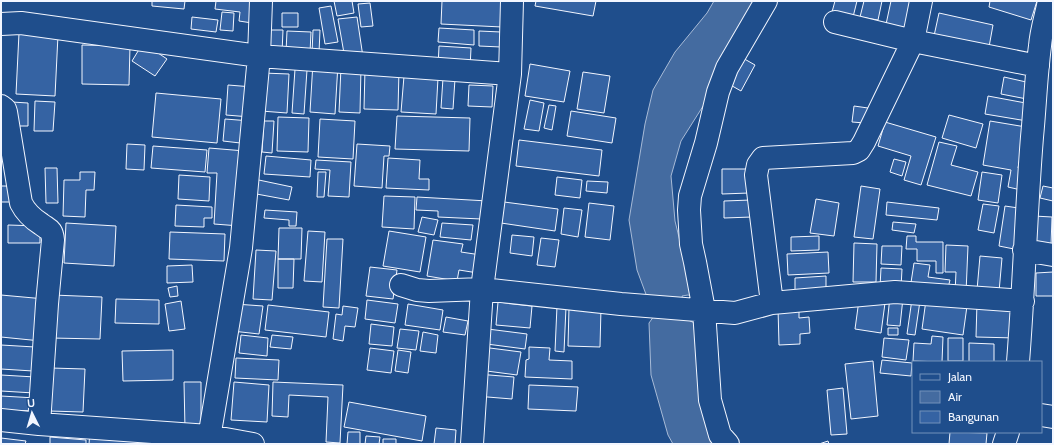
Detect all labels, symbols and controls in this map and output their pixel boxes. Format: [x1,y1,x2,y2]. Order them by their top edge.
legend [912,361,1042,433]
text: Jalan [947,369,972,384]
text: Air [948,389,962,404]
north arrow [12,393,52,433]
text: U [27,396,36,410]
text: Bangunan [948,409,999,424]

